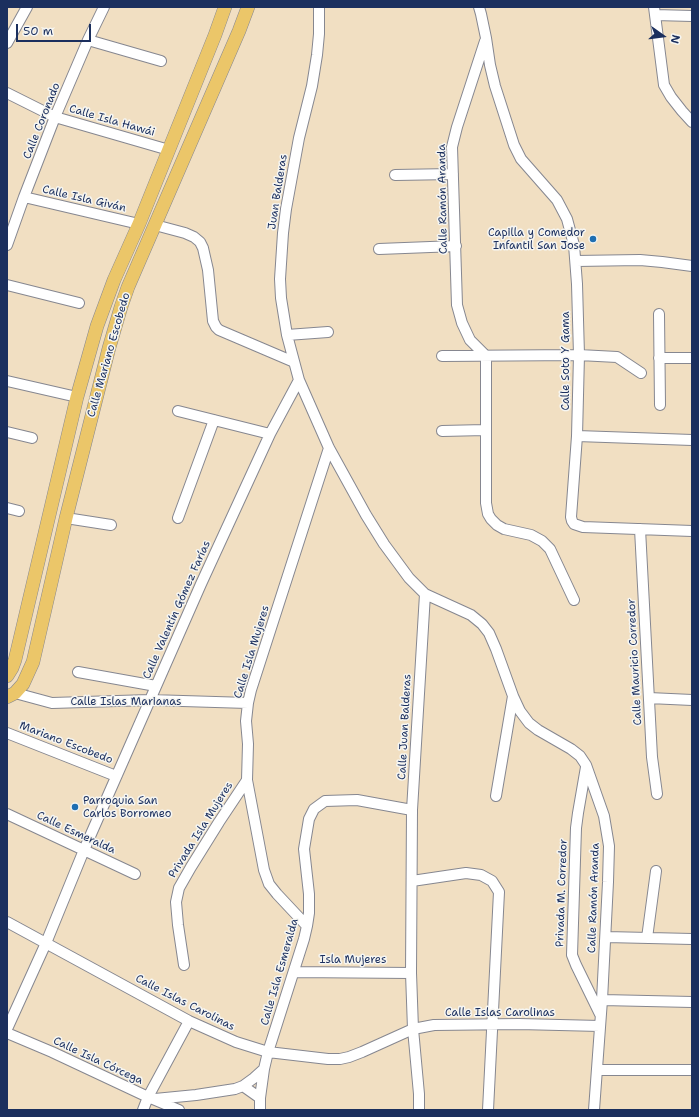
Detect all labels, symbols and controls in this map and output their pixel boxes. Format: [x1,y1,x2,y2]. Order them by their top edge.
scale bar [18,16,93,42]
north arrow [643,16,683,56]
text: 50 m [23,23,53,39]
text: N [667,33,683,45]
street label: Calle Coronado [21,81,63,161]
street label: Calle Isla Hawái [68,102,156,140]
street label: Calle Ramón Aranda [435,144,451,254]
street label: Juan Balderas [266,153,290,231]
street label: Calle Isla Giván [41,183,127,215]
place label: Capilla y Comedor Infantil San Jose [488,226,585,252]
marker: Capilla y Comedor Infantil San Jose [588,234,598,244]
street label: Calle Mariano Escobedo [85,291,133,419]
street label: Calle Soto Y Gama [559,311,573,411]
street label: Calle Valentín Gómez Farías [140,539,214,681]
street label: Calle Mauricio Corredor [625,598,645,726]
street label: Calle Isla Mujeres [232,604,272,700]
street label: Calle Juan Balderas [396,674,414,780]
street label: Calle Islas Marianas [70,695,182,709]
street label: Mariano Escobedo [17,719,115,767]
street label: Privada Isla Mujeres [166,780,236,880]
place label: Parroquia San Carlos Borromeo [83,794,171,820]
marker: Parroquia San Carlos Borromeo [70,802,80,812]
street label: Calle Esmeralda [34,809,118,857]
street label: Privada M. Corredor [554,839,570,947]
street label: Calle Ramón Aranda [585,843,603,953]
street label: Calle Isla Esmeralda [258,917,302,1027]
street label: Isla Mujeres [320,953,386,967]
street label: Calle Islas Carolinas [133,972,237,1034]
street label: Calle Islas Carolinas [445,1006,555,1020]
street label: Calle Isla Córcega [51,1034,145,1088]

